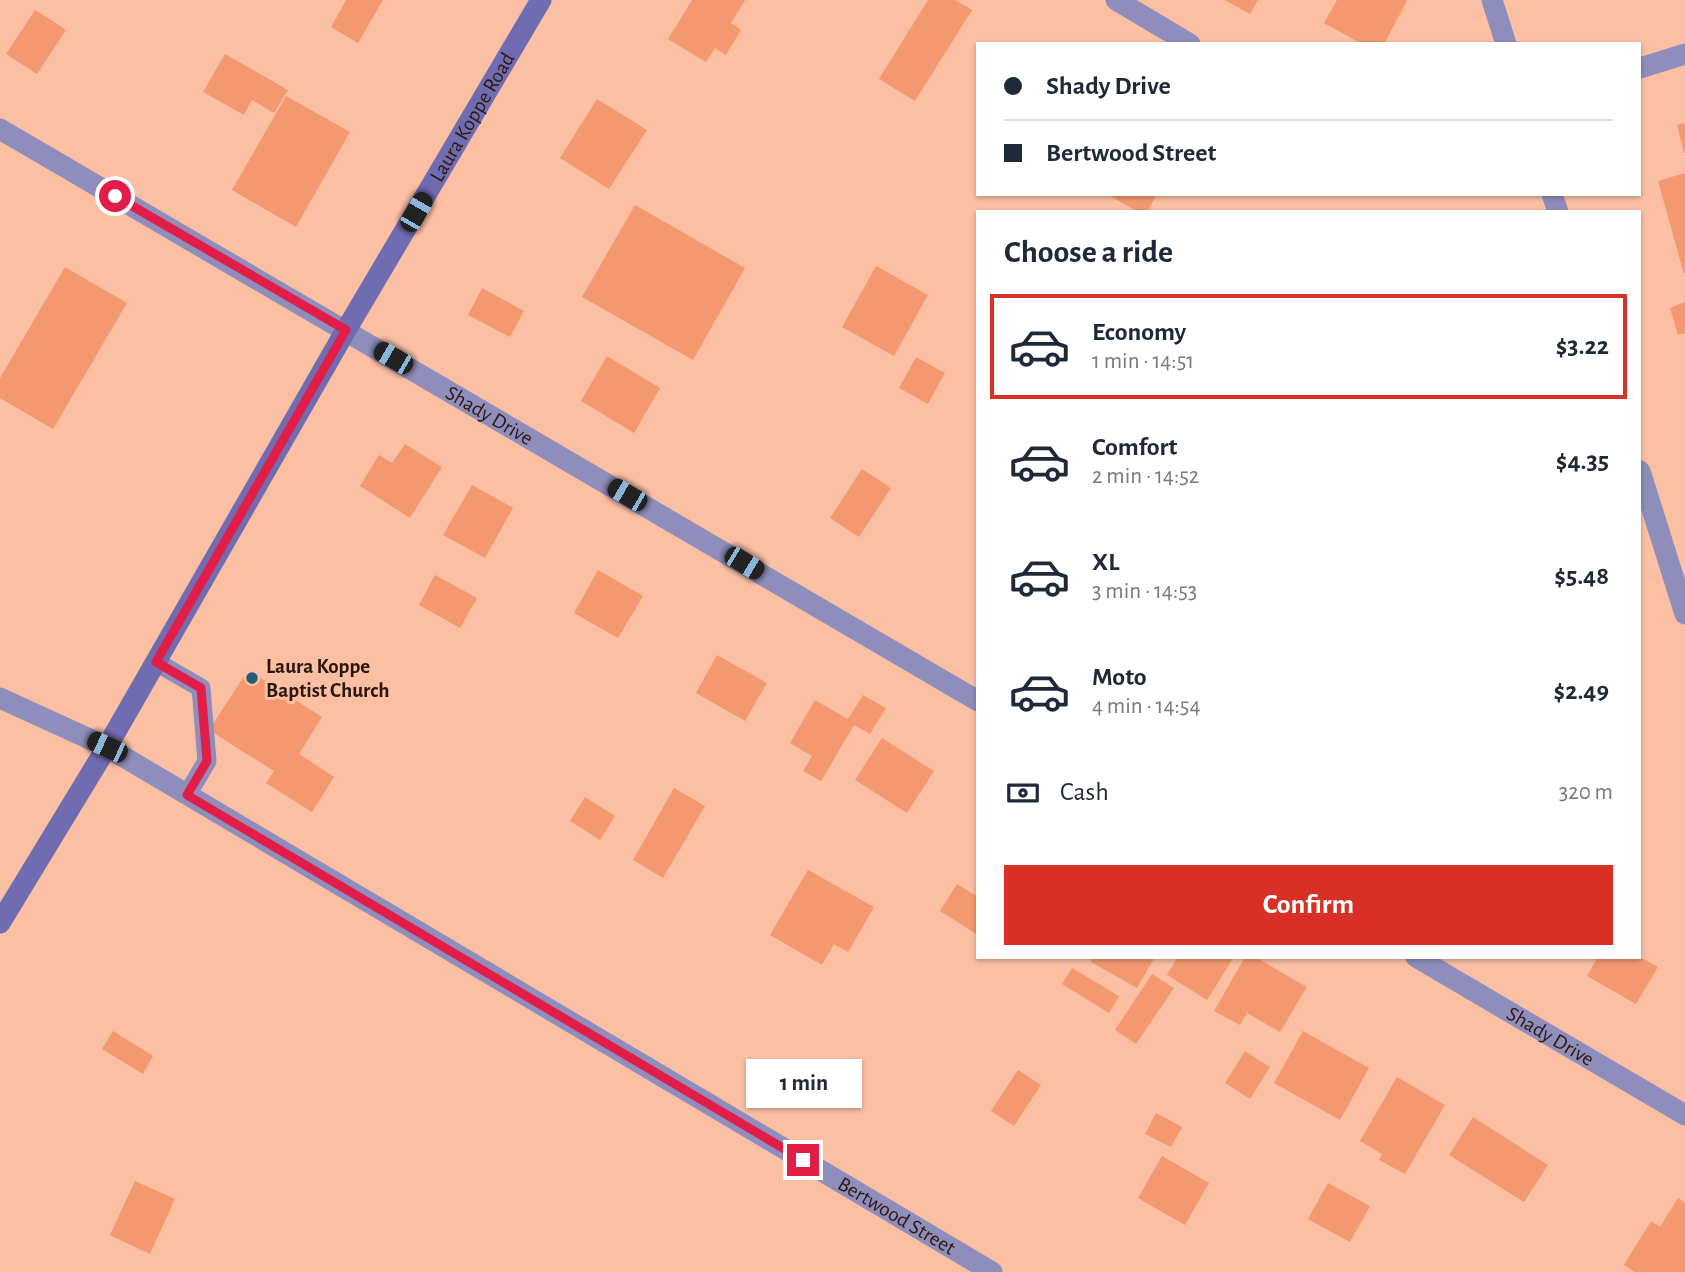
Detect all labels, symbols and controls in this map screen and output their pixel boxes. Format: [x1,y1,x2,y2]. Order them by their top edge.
street label: Laura Koppe Road [426,49,519,186]
text: Shady Drive [1046,73,1171,99]
text: Bertwood Street [1046,140,1216,166]
route start [99,180,131,212]
car [397,189,436,235]
text: Choose a ride [1004,236,1173,268]
icon: car [1008,315,1071,378]
text: Economy [1092,319,1186,345]
text: $3.22 [1556,333,1609,359]
car [370,338,417,378]
text: 1 min · 14:51 [1092,350,1194,373]
street label: Shady Drive [442,382,536,449]
icon: car [1008,430,1071,493]
text: Comfort [1092,434,1177,460]
text: $4.35 [1556,448,1609,474]
text: 2 min · 14:52 [1092,465,1199,488]
car [604,475,651,515]
car [721,543,768,583]
icon: car [1008,545,1071,608]
text: XL [1092,549,1119,575]
text: $5.48 [1554,563,1609,589]
text: 3 min · 14:53 [1092,580,1197,603]
place label: Laura Koppe Baptist Church [266,656,390,701]
icon: car [1008,660,1071,723]
text: Moto [1092,664,1147,690]
marker: Laura Koppe Baptist Church [244,670,260,686]
text: $2.49 [1553,678,1609,704]
text: 4 min · 14:54 [1092,695,1200,718]
car [84,729,131,765]
icon: cash [1004,774,1042,812]
text: Cash [1060,779,1109,805]
text: 320 m [1559,781,1613,804]
button: Confirm [1004,865,1613,945]
street label: Shady Drive [1503,1003,1598,1070]
callout: 1 min [745,1058,861,1108]
text: 1 min [780,1072,828,1095]
route end [787,1144,819,1176]
street label: Bertwood Street [834,1173,959,1259]

